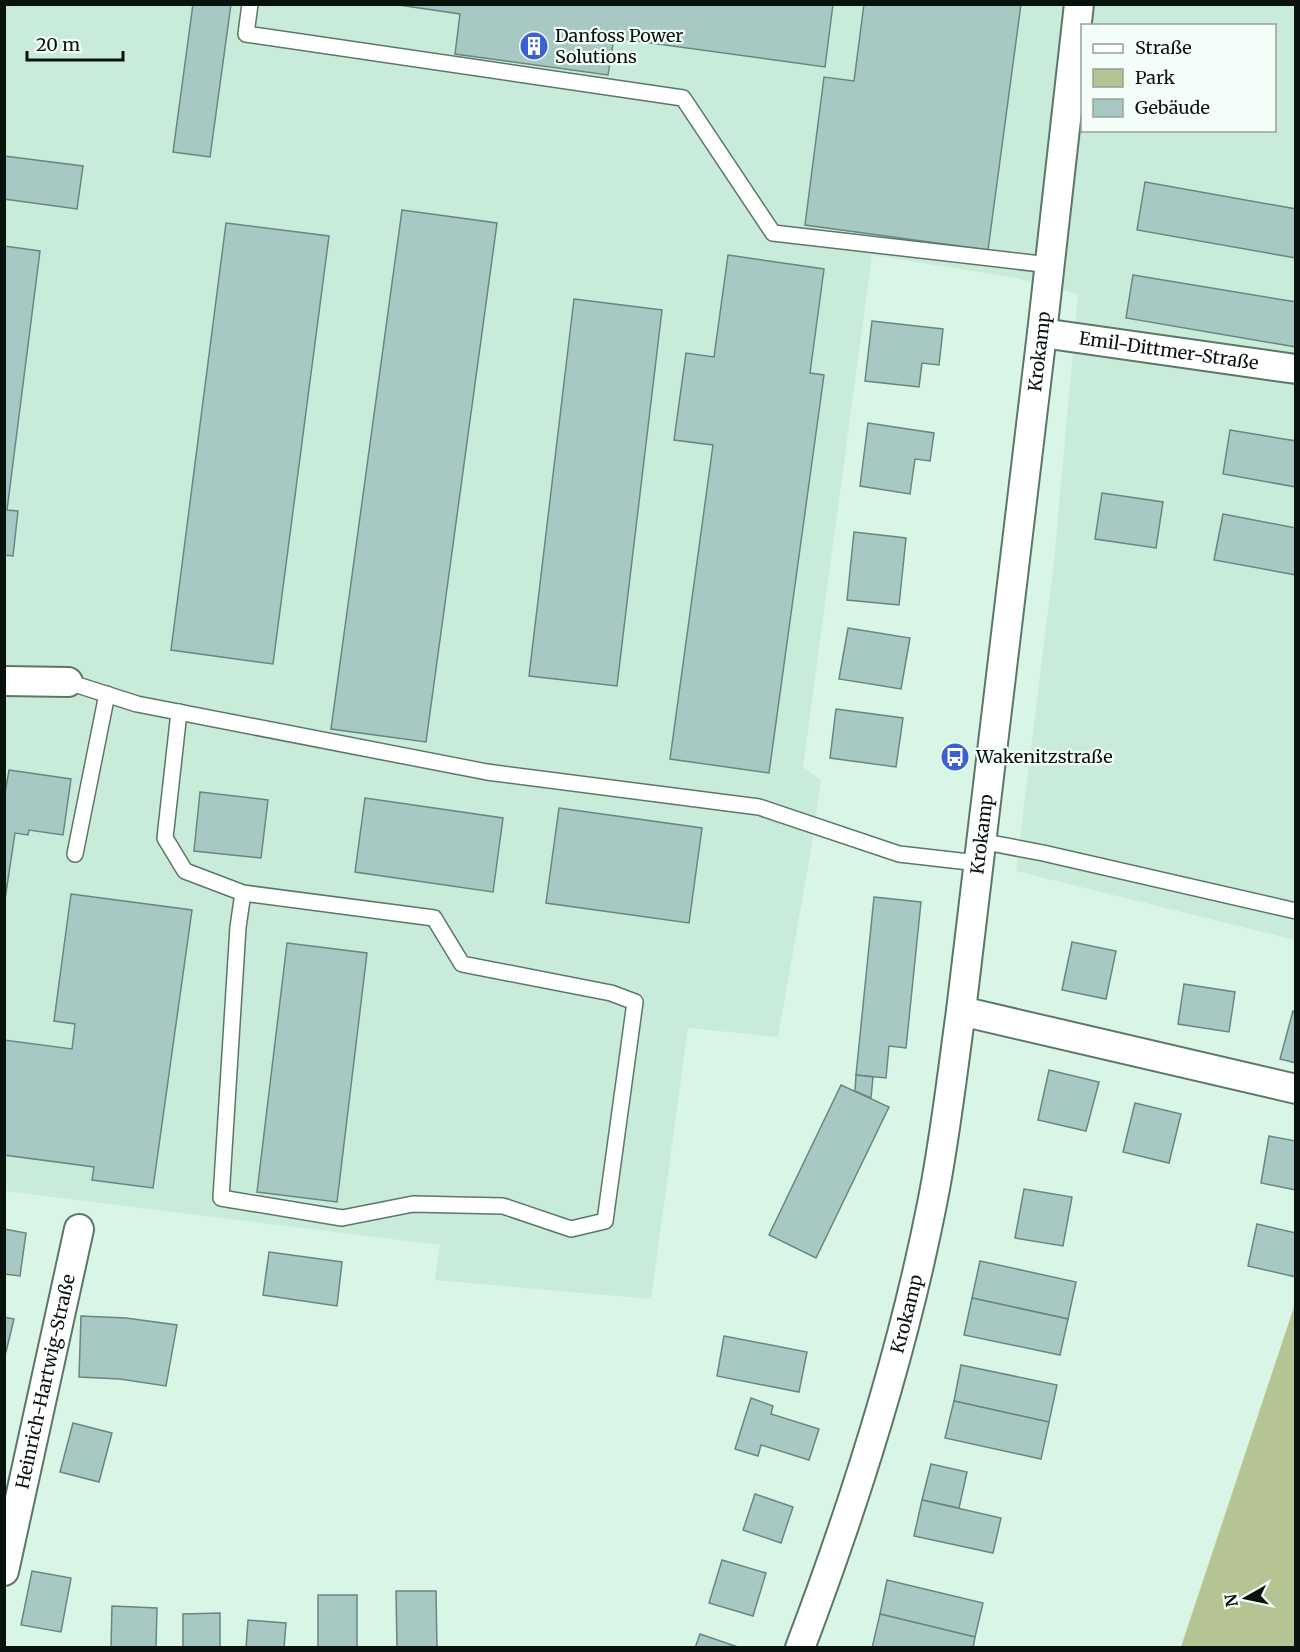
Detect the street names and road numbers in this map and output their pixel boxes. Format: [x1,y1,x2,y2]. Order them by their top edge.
street label: Krokamp [1023,310,1055,393]
street label: Emil-Dittmer-Straße [1078,326,1260,375]
street label: Krokamp [965,793,998,875]
street label: Heinrich-Hartwig-Straße [10,1272,80,1491]
street label: Krokamp [885,1272,927,1356]

